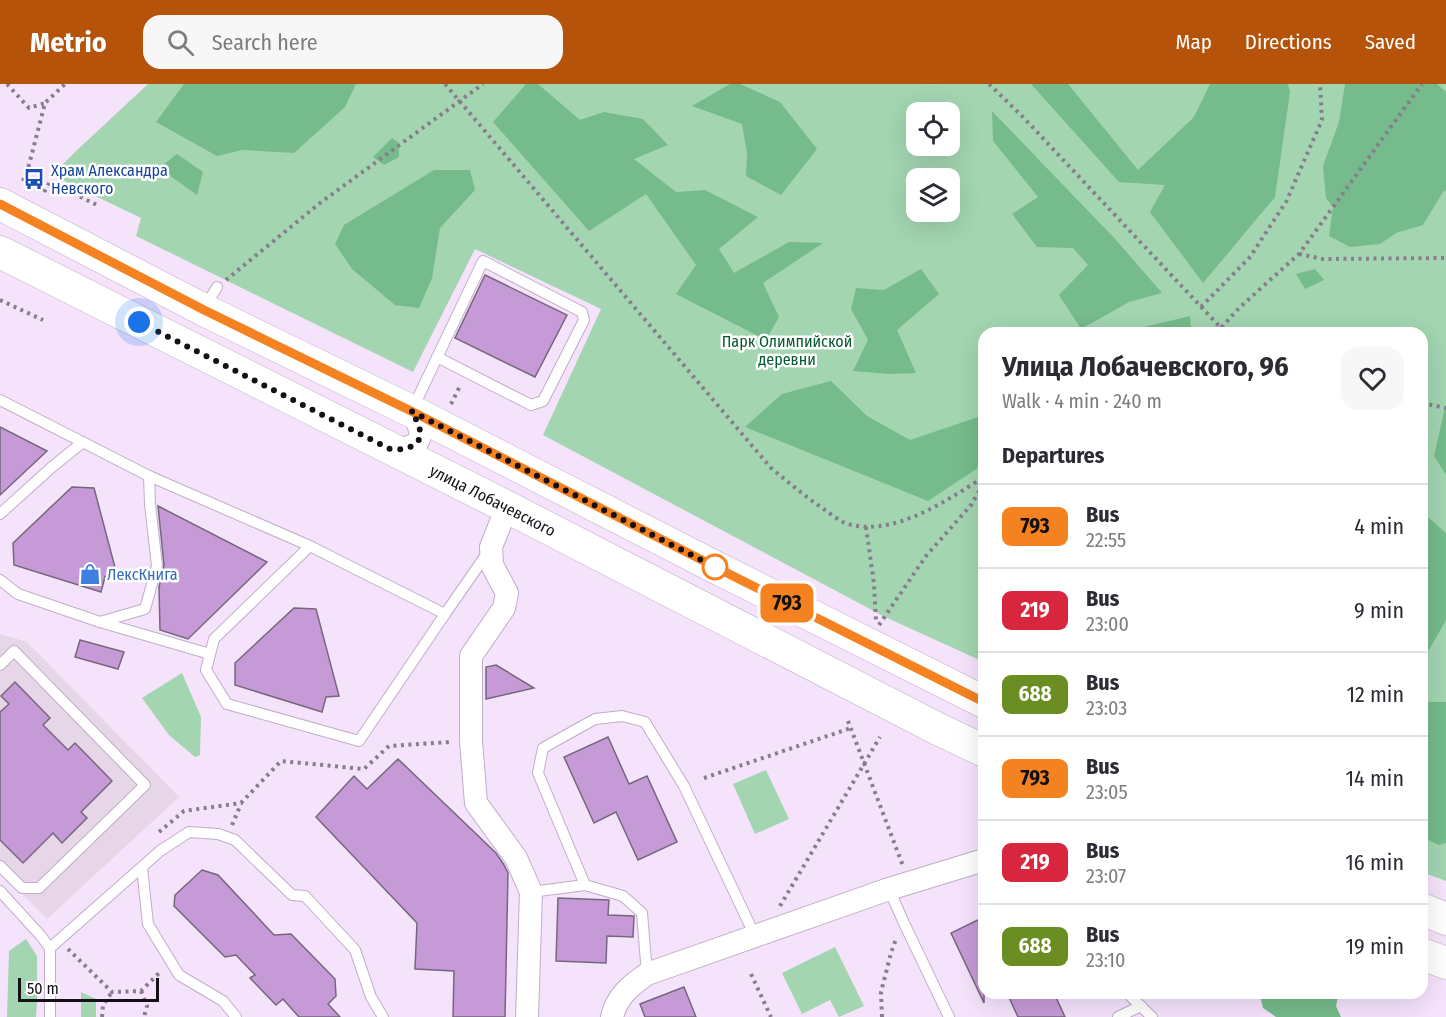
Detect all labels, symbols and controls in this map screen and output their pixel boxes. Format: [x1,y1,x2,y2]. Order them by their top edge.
search box [143,15,563,69]
text: Metrio [30,26,107,59]
icon: search [164,26,197,59]
text: Search here [212,29,318,56]
text: Map [1175,29,1212,55]
text: Directions [1245,29,1332,55]
text: Saved [1365,29,1416,55]
map controls [906,102,960,222]
button: locate [906,102,960,156]
place label: Храм Александра Невского [51,161,168,198]
bus stop icon: Храм Александра Невского [22,167,46,191]
button: layers [906,168,960,222]
your location [124,307,154,337]
park label: Парк Олимпийской деревни [722,332,852,369]
button: heart [1341,347,1404,410]
text: Улица Лобачевского, 96 [1002,350,1289,383]
text: Walk · 4 min · 240 m [1002,389,1162,413]
text: Departures [1002,442,1104,469]
street label: улица Лобачевского [427,461,559,540]
text: Bus [1086,501,1119,528]
text: 793 [1020,513,1050,539]
text: 4 min [1354,513,1404,540]
text: 22:55 [1086,528,1126,552]
unlabelled marker [702,554,728,580]
shop icon: ЛексКнига [78,562,102,586]
place label: ЛексКнига [107,565,178,584]
line badge: 793 [752,584,822,622]
text: Bus [1086,585,1119,612]
text: 793 [772,590,802,616]
text: 219 [1020,597,1050,623]
text: 9 min [1354,597,1404,624]
text: 23:00 [1086,612,1129,636]
text: Bus [1086,669,1119,696]
text: 688 [1018,681,1052,707]
text: 12 min [1346,681,1404,708]
text: 23:03 [1086,696,1127,720]
text: Bus [1086,753,1119,780]
text: 793 [1020,765,1050,791]
text: 14 min [1346,765,1404,792]
text: 23:05 [1086,780,1128,804]
text: Bus [1086,837,1119,864]
text: 219 [1020,849,1050,875]
text: 16 min [1345,849,1404,876]
text: 23:07 [1086,864,1126,888]
text: Bus [1086,921,1119,948]
text: 688 [1018,933,1052,959]
text: 19 min [1346,933,1404,960]
text: 23:10 [1086,948,1125,972]
scale bar [18,975,159,1002]
text: 50 m [27,979,59,998]

